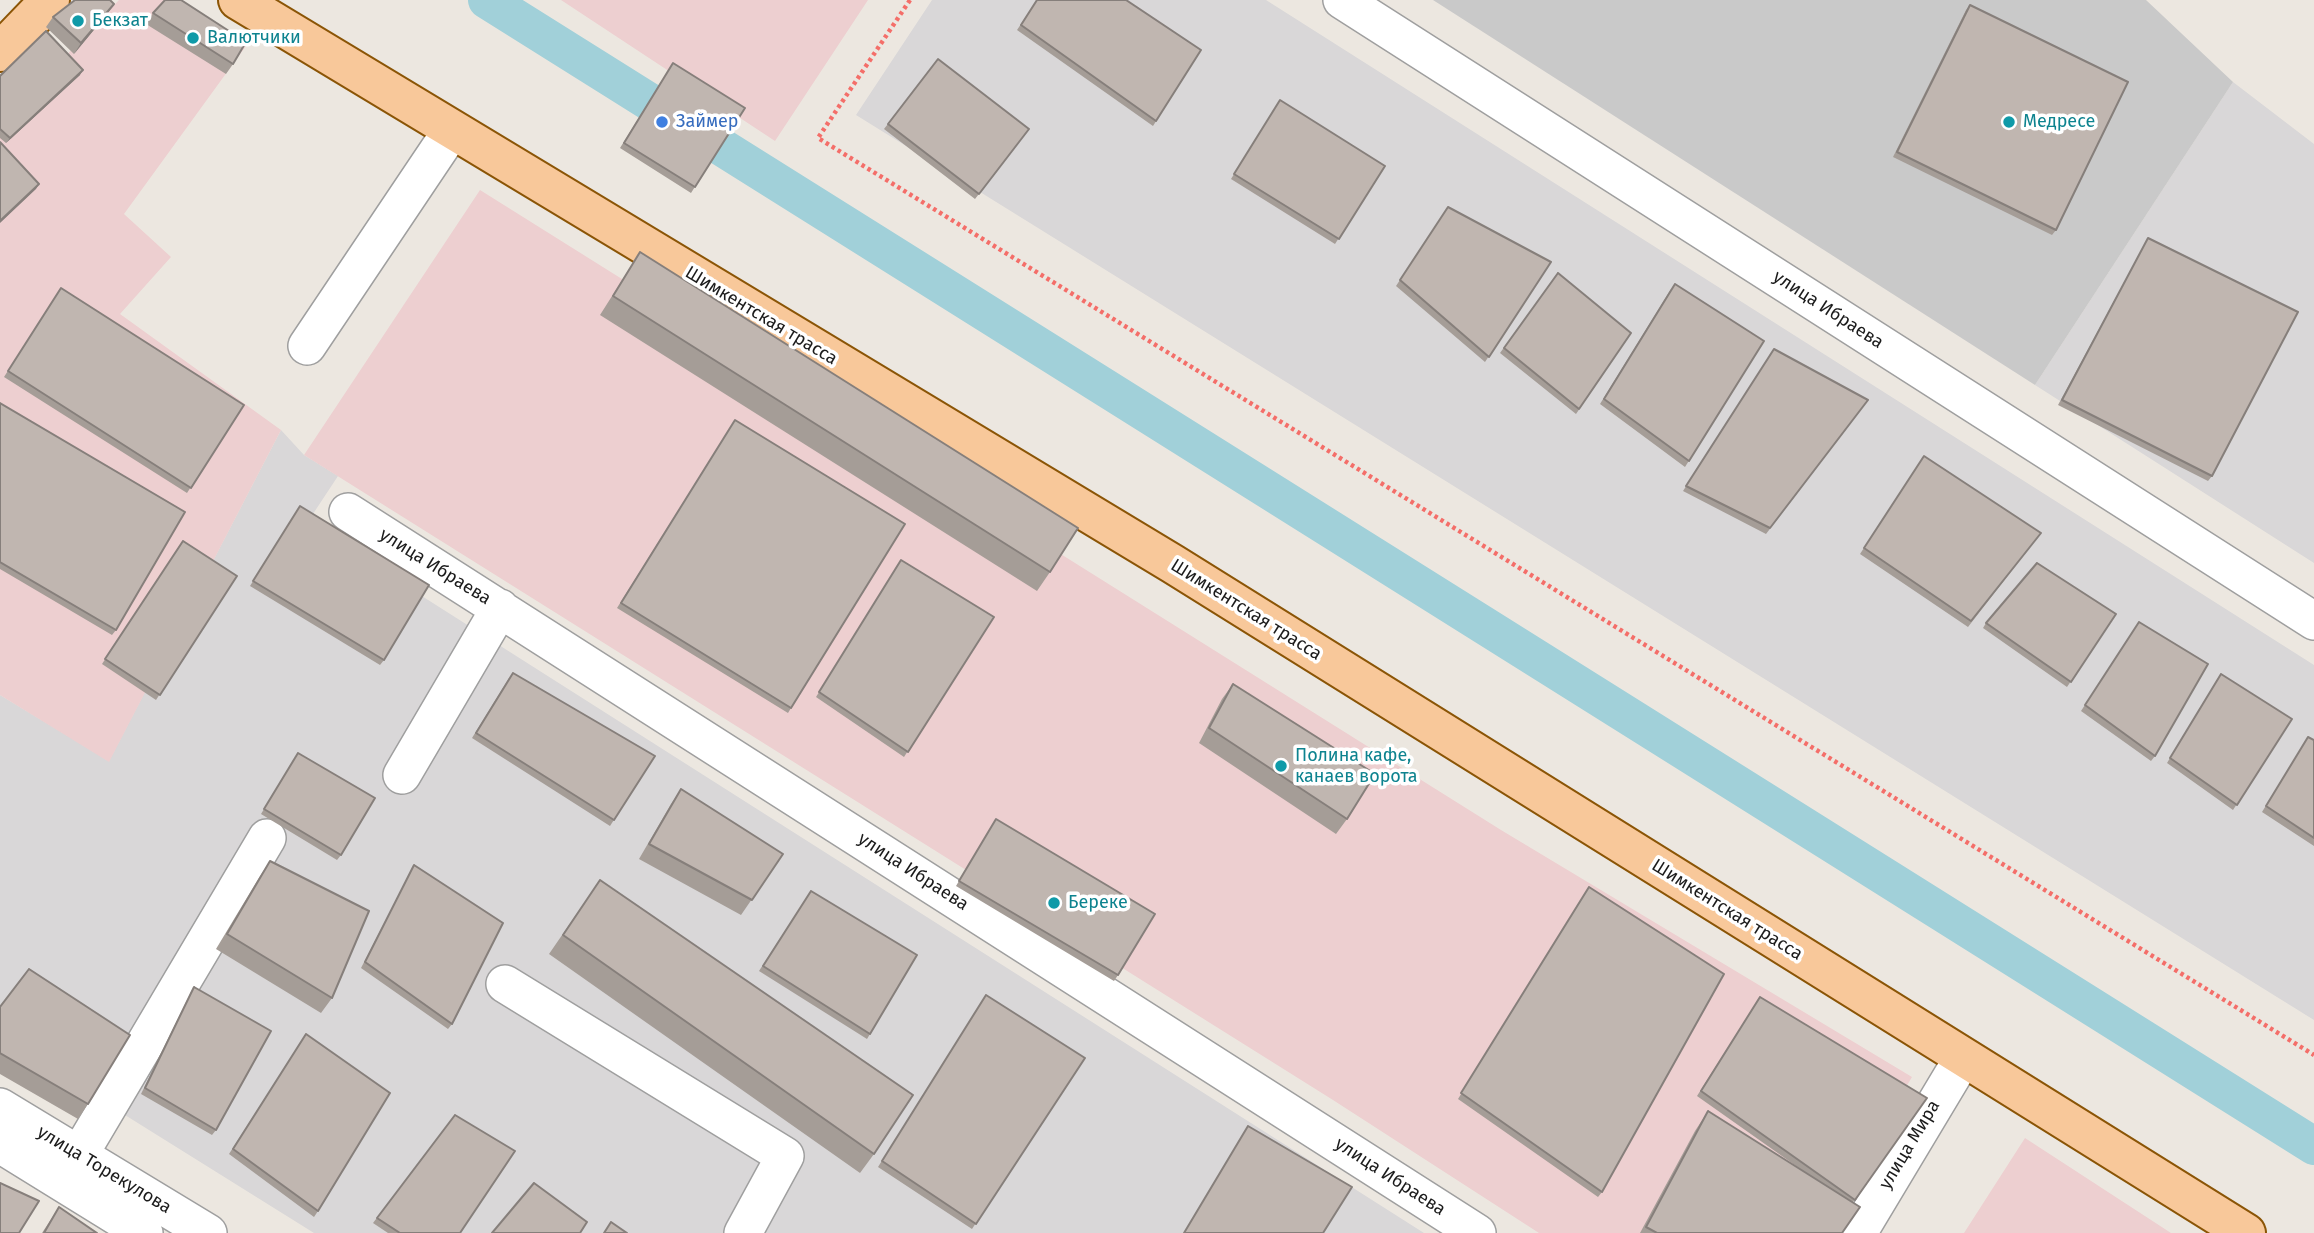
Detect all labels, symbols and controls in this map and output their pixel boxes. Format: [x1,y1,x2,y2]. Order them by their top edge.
place label: Бекзат [92,10,148,32]
marker: Бекзат [70,13,86,29]
place label: Валютчики [207,27,301,49]
marker: Валютчики [185,30,201,46]
place label: Займер [676,111,739,133]
place label: Медресе [2023,111,2095,133]
marker: Займер [654,114,670,130]
marker: Медресе [2001,114,2017,130]
street label: Шимкентская трасса [681,262,841,370]
street label: улица Ибраева [1769,266,1887,354]
street label: улица Ибраева [375,524,495,610]
street label: Шимкентская трасса [1167,555,1325,665]
place label: Полина кафе, канаев ворота [1295,745,1418,788]
marker: Полина кафе, канаев ворота [1273,758,1289,774]
street label: улица Ибраева [854,828,972,916]
street label: Шимкентская трасса [1648,855,1806,965]
place label: Береке [1068,892,1128,914]
marker: Береке [1046,895,1062,911]
street label: улица Мира [1875,1097,1945,1193]
street label: улица Торекулова [33,1121,175,1219]
street label: улица Ибраева [1331,1133,1449,1221]

